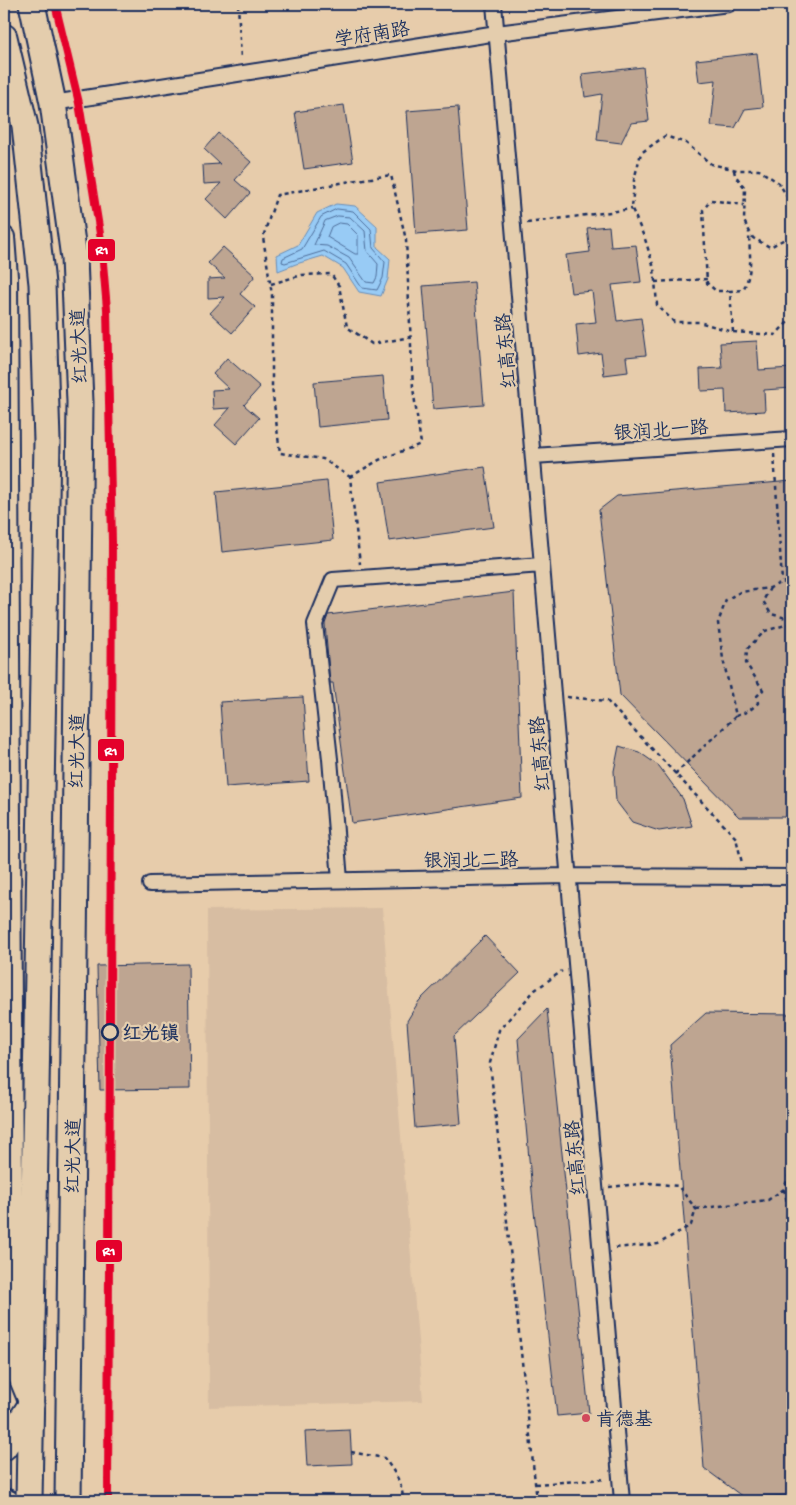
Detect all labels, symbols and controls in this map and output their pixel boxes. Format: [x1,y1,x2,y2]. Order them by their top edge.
street label: 学府南路 [333,18,412,54]
line badge: R1 [87,238,116,262]
text: R1 [95,243,109,260]
street label: 红光大道 [68,307,94,384]
street label: 红高东路 [493,312,523,390]
street label: 银润北一路 [613,417,709,447]
street label: 红光大道 [66,713,92,789]
street label: 红高东路 [527,715,557,793]
line badge: R1 [97,738,125,762]
text: R1 [104,744,118,761]
street label: 银润北二路 [423,849,519,875]
marker: 红光镇 [101,1023,119,1041]
place label: 红光镇 [122,1023,179,1047]
street label: 红光大道 [62,1118,88,1194]
street label: 红高东路 [562,1119,592,1197]
line badge: R1 [95,1239,123,1263]
text: R1 [102,1244,116,1261]
place label: 肯德基 [596,1409,653,1433]
marker: 肯德基 [580,1412,592,1424]

